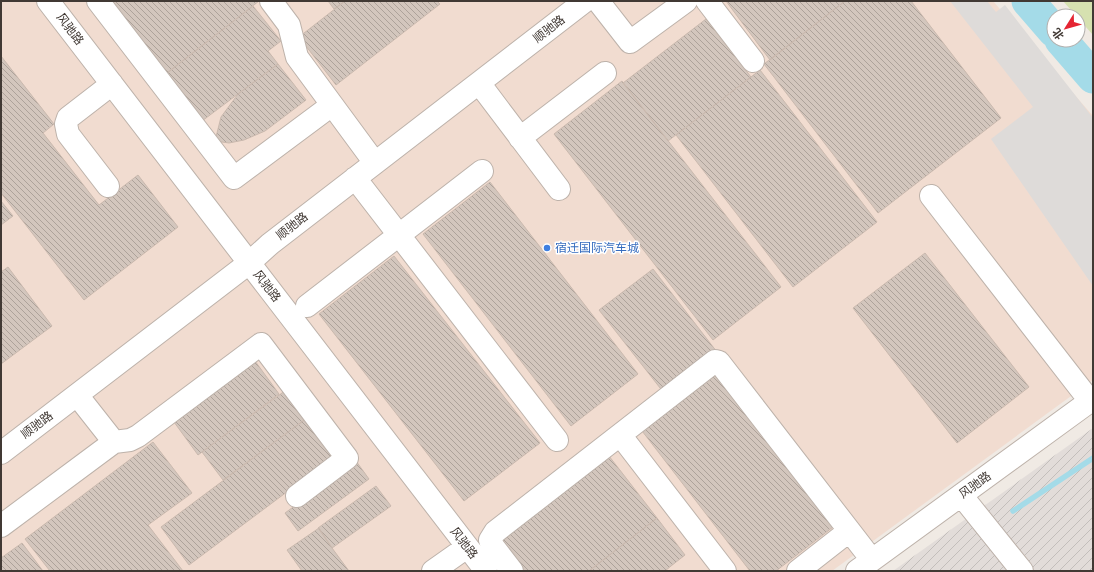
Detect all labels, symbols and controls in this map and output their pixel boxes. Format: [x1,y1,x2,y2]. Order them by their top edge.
north arrow [1046,8,1086,48]
street label: 风驰路 [52,10,86,49]
street label: 顺驰路 [531,12,569,47]
text: 北 [1050,25,1068,42]
street label: 顺驰路 [274,209,312,244]
place label: 宿迁国际汽车城 [555,241,639,257]
marker: 宿迁国际汽车城 [542,243,552,253]
street label: 风驰路 [249,268,284,306]
street label: 顺驰路 [18,409,57,443]
street label: 风驰路 [956,469,995,503]
street label: 风驰路 [446,525,481,563]

